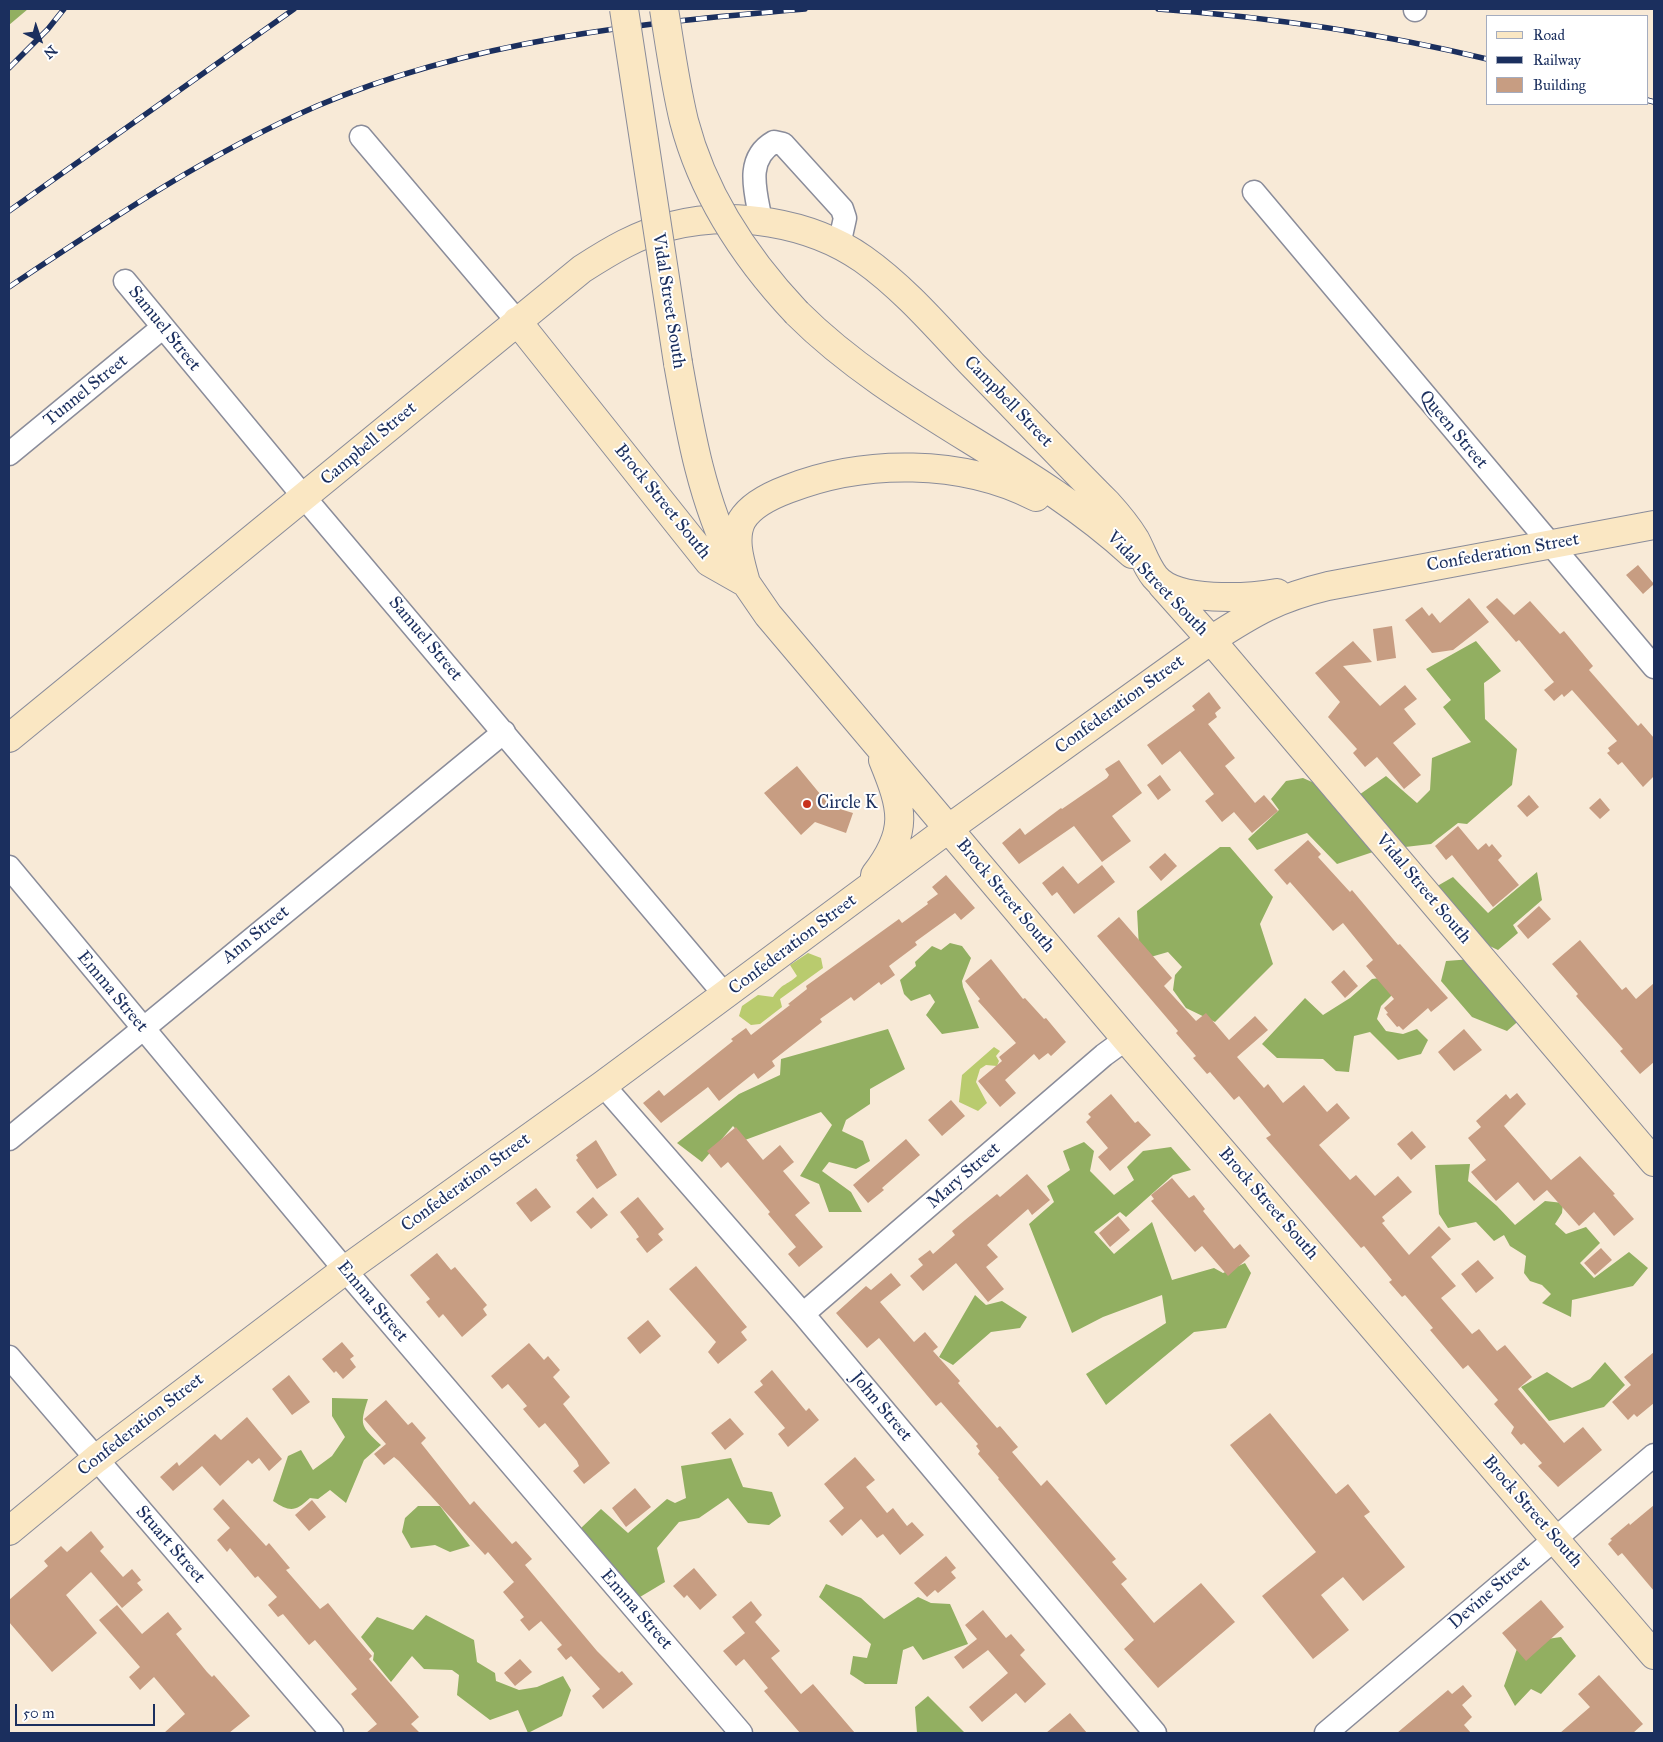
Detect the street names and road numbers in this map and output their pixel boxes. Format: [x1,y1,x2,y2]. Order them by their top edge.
street label: Vidal Street South [647,232,689,370]
street label: Samuel Street [123,282,205,376]
street label: Tunnel Street [40,350,132,432]
street label: Campbell Street [959,352,1057,452]
street label: Queen Street [1414,386,1492,474]
street label: Campbell Street [317,398,421,490]
street label: Brock Street South [609,440,715,564]
street label: Vidal Street South [1102,527,1212,641]
street label: Confederation Street [1425,529,1581,577]
street label: Samuel Street [383,592,467,686]
street label: Confederation Street [1051,651,1189,759]
street label: Vidal Street South [1371,830,1475,948]
street label: Brock Street South [951,835,1059,957]
street label: Confederation Street [725,890,861,1000]
street label: Ann Street [218,901,294,969]
street label: Emma Street [72,947,152,1037]
street label: Confederation Street [397,1129,535,1237]
street label: Mary Street [923,1138,1005,1214]
street label: Brock Street South [1213,1143,1323,1265]
street label: Emma Street [332,1257,412,1347]
street label: John Street [846,1368,916,1446]
street label: Confederation Street [74,1369,208,1481]
street label: Brock Street South [1477,1451,1587,1573]
street label: Stuart Street [130,1502,210,1588]
street label: Devine Street [1445,1552,1535,1634]
street label: Emma Street [595,1565,677,1655]

